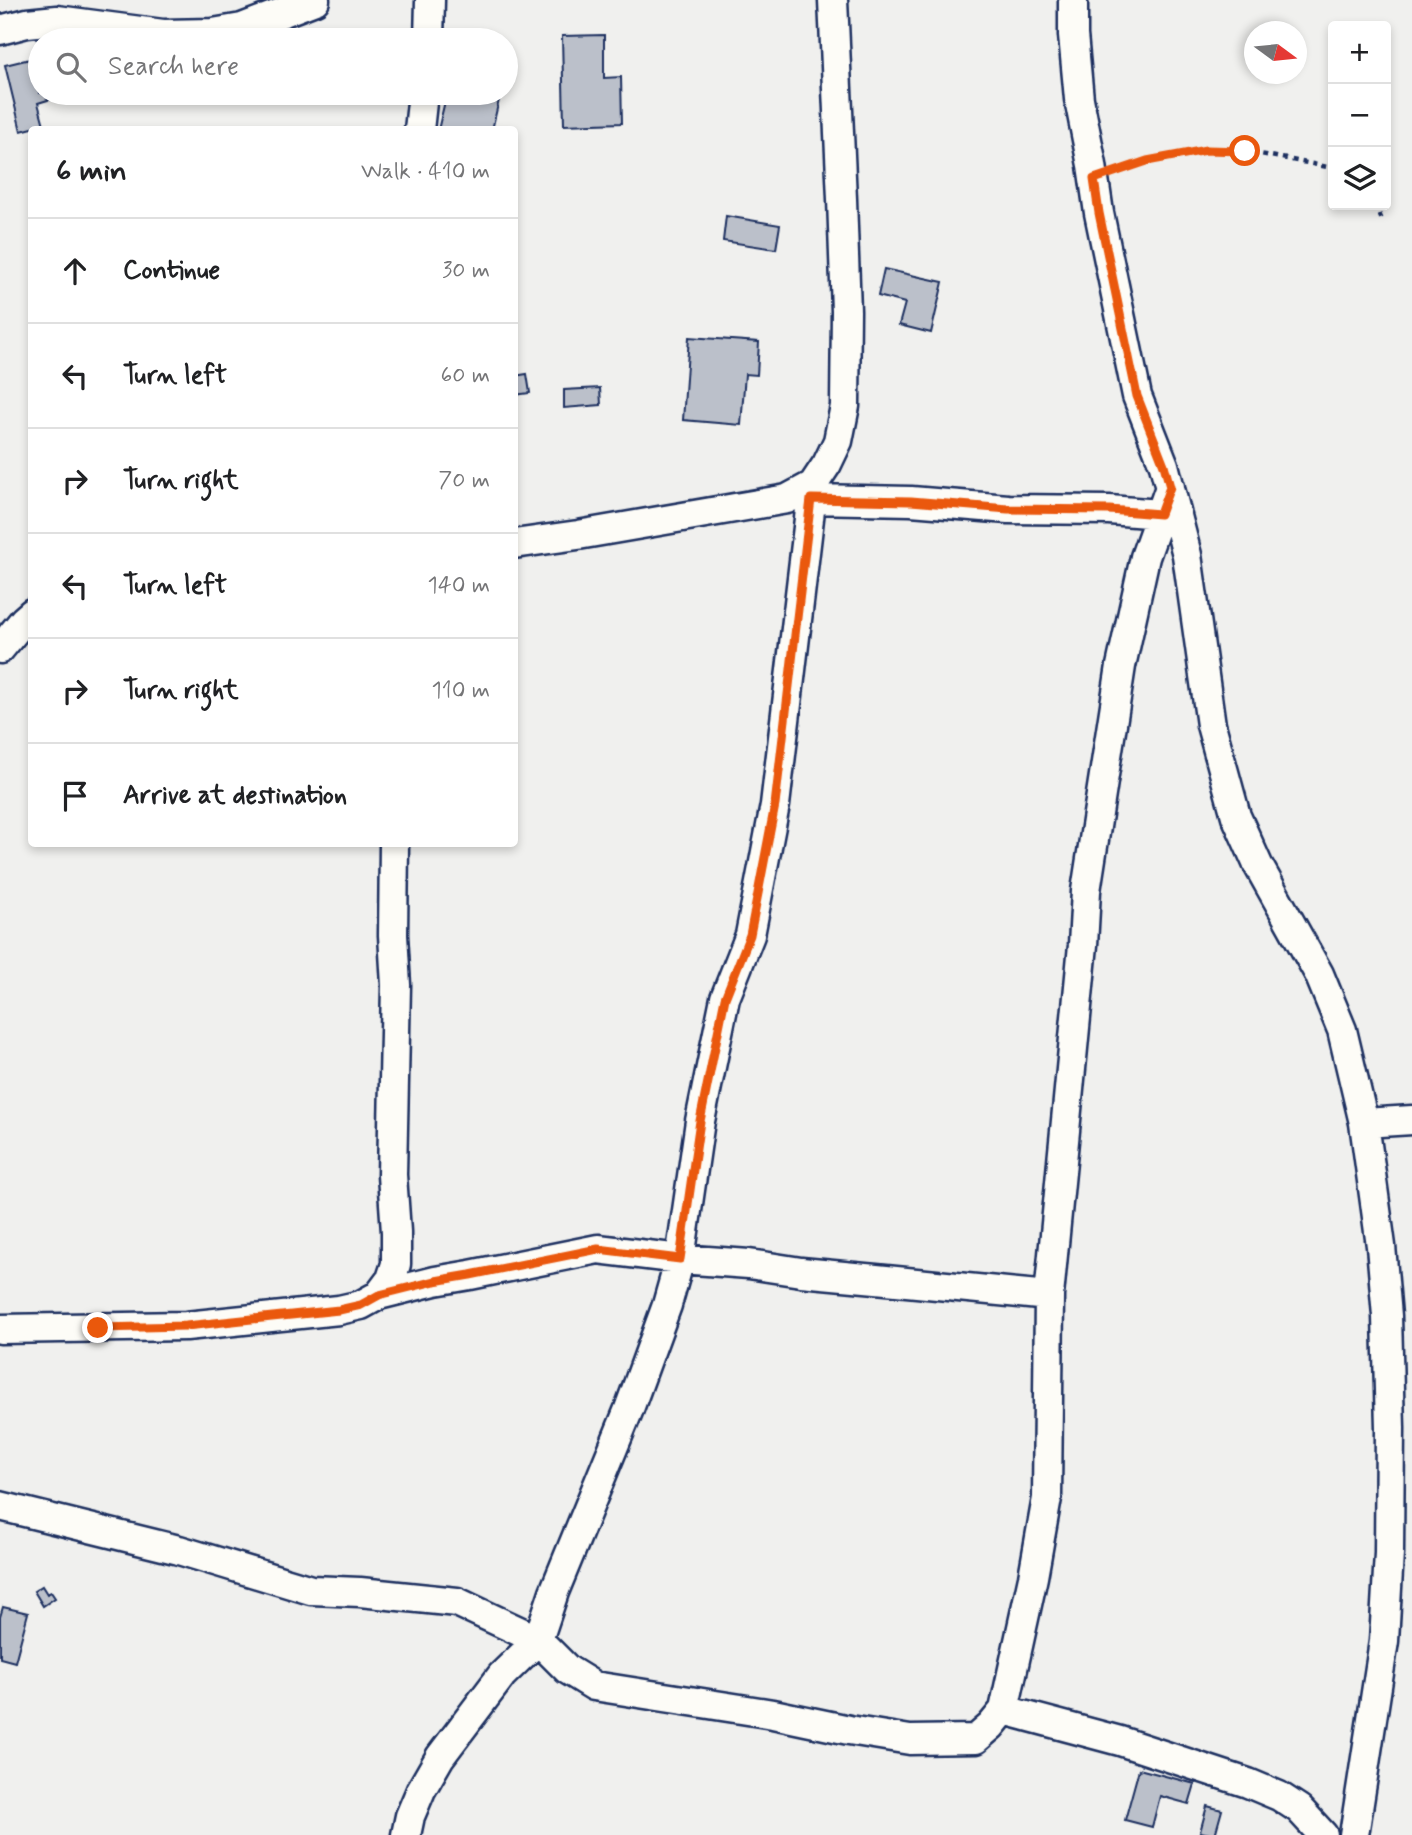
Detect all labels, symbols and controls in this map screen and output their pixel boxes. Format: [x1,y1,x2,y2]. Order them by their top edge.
north arrow [1244,21,1307,84]
map controls [1328,21,1391,210]
button: + [1328,21,1391,84]
search box [28,28,518,105]
icon: search [52,48,90,86]
text: Search here [108,50,239,84]
button: − [1328,84,1391,147]
route start [1229,135,1260,166]
button: layers [1328,147,1391,210]
text: 6 min [56,152,127,191]
text: Walk · 410 m [361,157,490,187]
icon: ahead [56,252,94,290]
text: Continue [123,254,220,288]
text: 30 m [442,256,490,286]
icon: left [56,357,94,395]
text: Turn left [123,359,227,393]
text: 60 m [441,361,490,391]
icon: right [56,462,94,500]
text: Turn right [123,464,239,498]
text: 70 m [438,466,490,496]
icon: left [56,567,94,605]
text: Turn left [123,569,227,603]
text: 140 m [427,571,490,601]
icon: right [56,672,94,710]
text: Turn right [123,674,239,708]
text: 110 m [431,676,490,706]
icon: arrive [56,777,94,815]
text: Arrive at destination [123,779,347,813]
route end [82,1312,113,1343]

